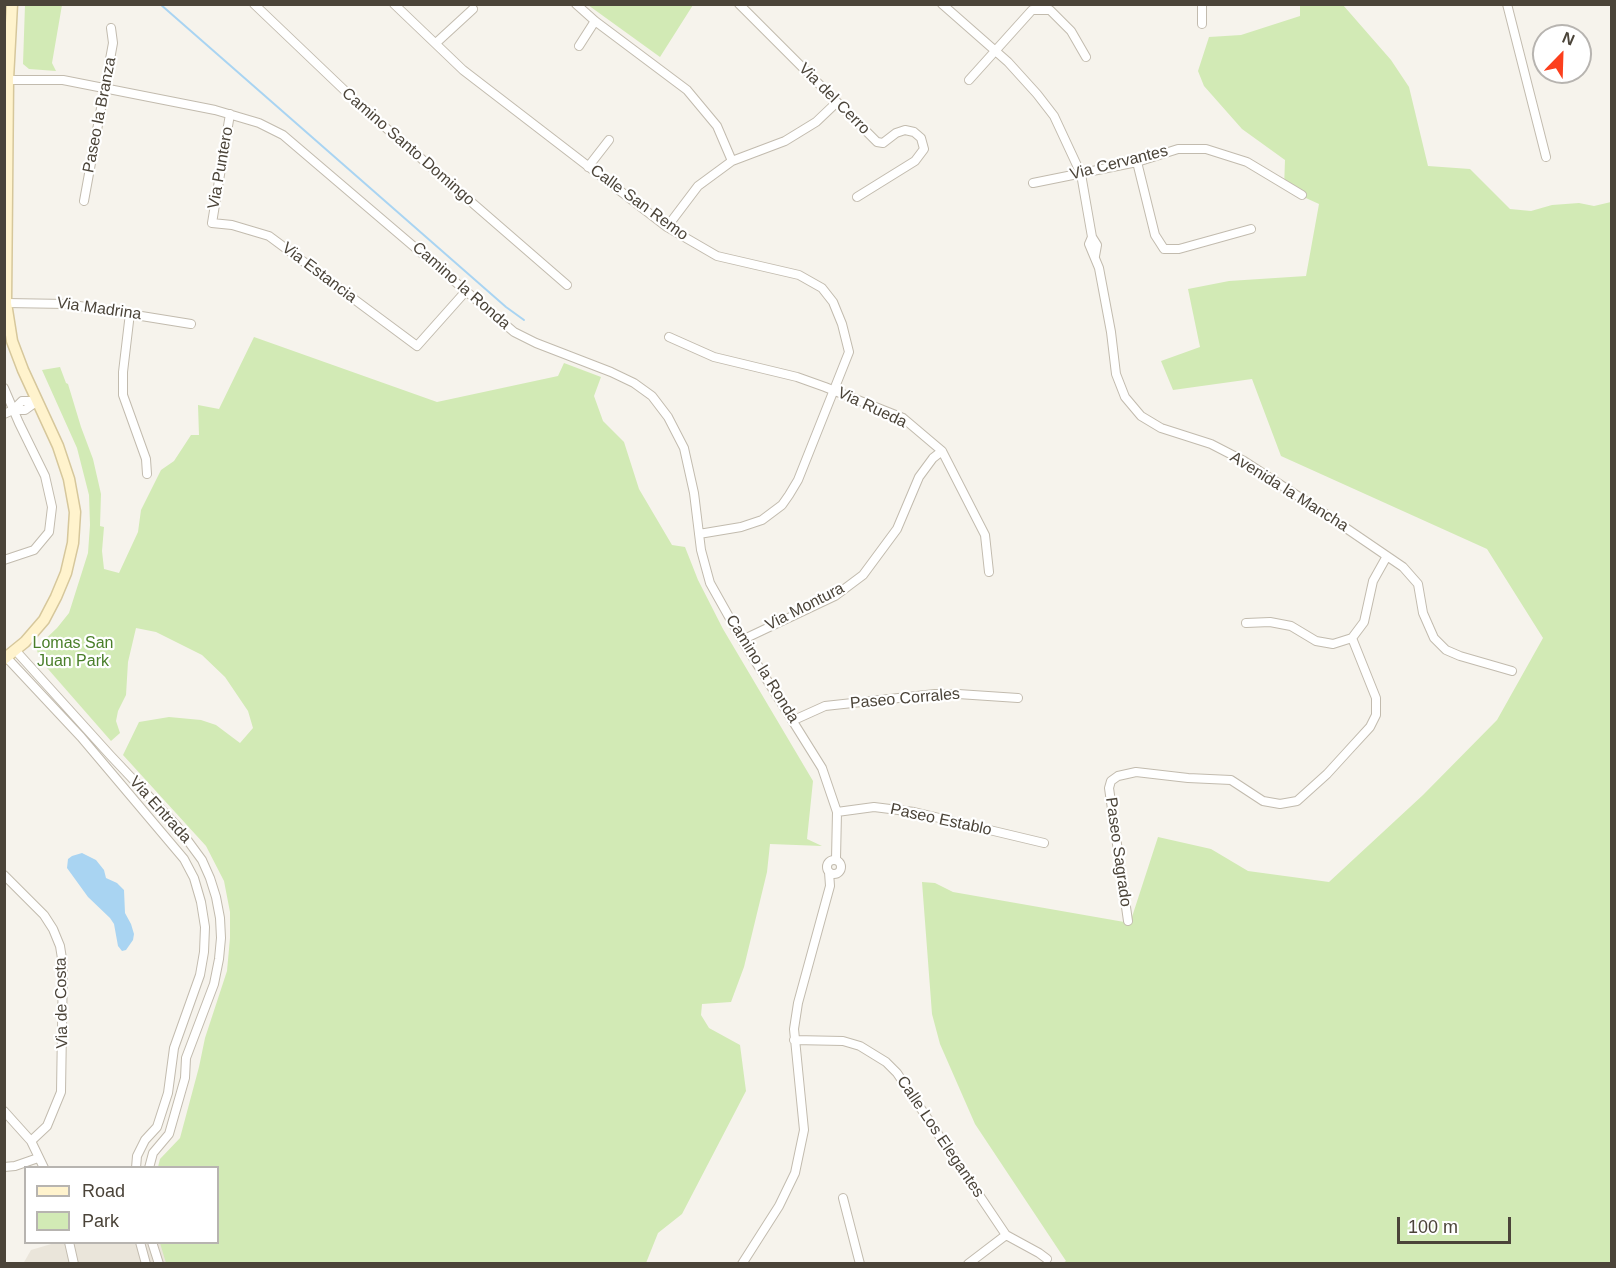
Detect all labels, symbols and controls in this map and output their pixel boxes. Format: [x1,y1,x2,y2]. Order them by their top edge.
north arrow [1532,24,1592,84]
text: N [1560,29,1577,49]
street label: Paseo la Branza [79,56,121,174]
street label: Via del Cerro [794,59,874,139]
street label: Camino Santo Domingo [338,84,478,210]
street label: Via Puntero [204,125,238,211]
street label: Via Cervantes [1068,142,1170,184]
street label: Calle San Remo [586,161,692,245]
street label: Camino la Ronda [408,238,514,334]
street label: Via Estancia [278,239,360,307]
street label: Via Madrina [56,294,142,324]
street label: Via Rueda [834,384,910,432]
street label: Avenida la Mancha [1226,448,1352,536]
street label: Via Montura [762,579,848,635]
street label: Camino la Ronda [721,611,803,727]
park label: Lomas San Juan Park [33,634,113,672]
street label: Paseo Corrales [849,685,961,713]
street label: Via Entrada [125,773,195,847]
street label: Paseo Sagrado [1101,796,1135,908]
street label: Paseo Establo [889,800,993,840]
street label: Via de Costa [52,957,72,1049]
street label: Calle Los Elegantes [892,1073,988,1201]
legend [24,1166,219,1244]
text: Road [82,1181,125,1201]
scale bar [1400,1205,1514,1243]
text: Park [82,1211,119,1231]
text: 100 m [1408,1217,1458,1237]

